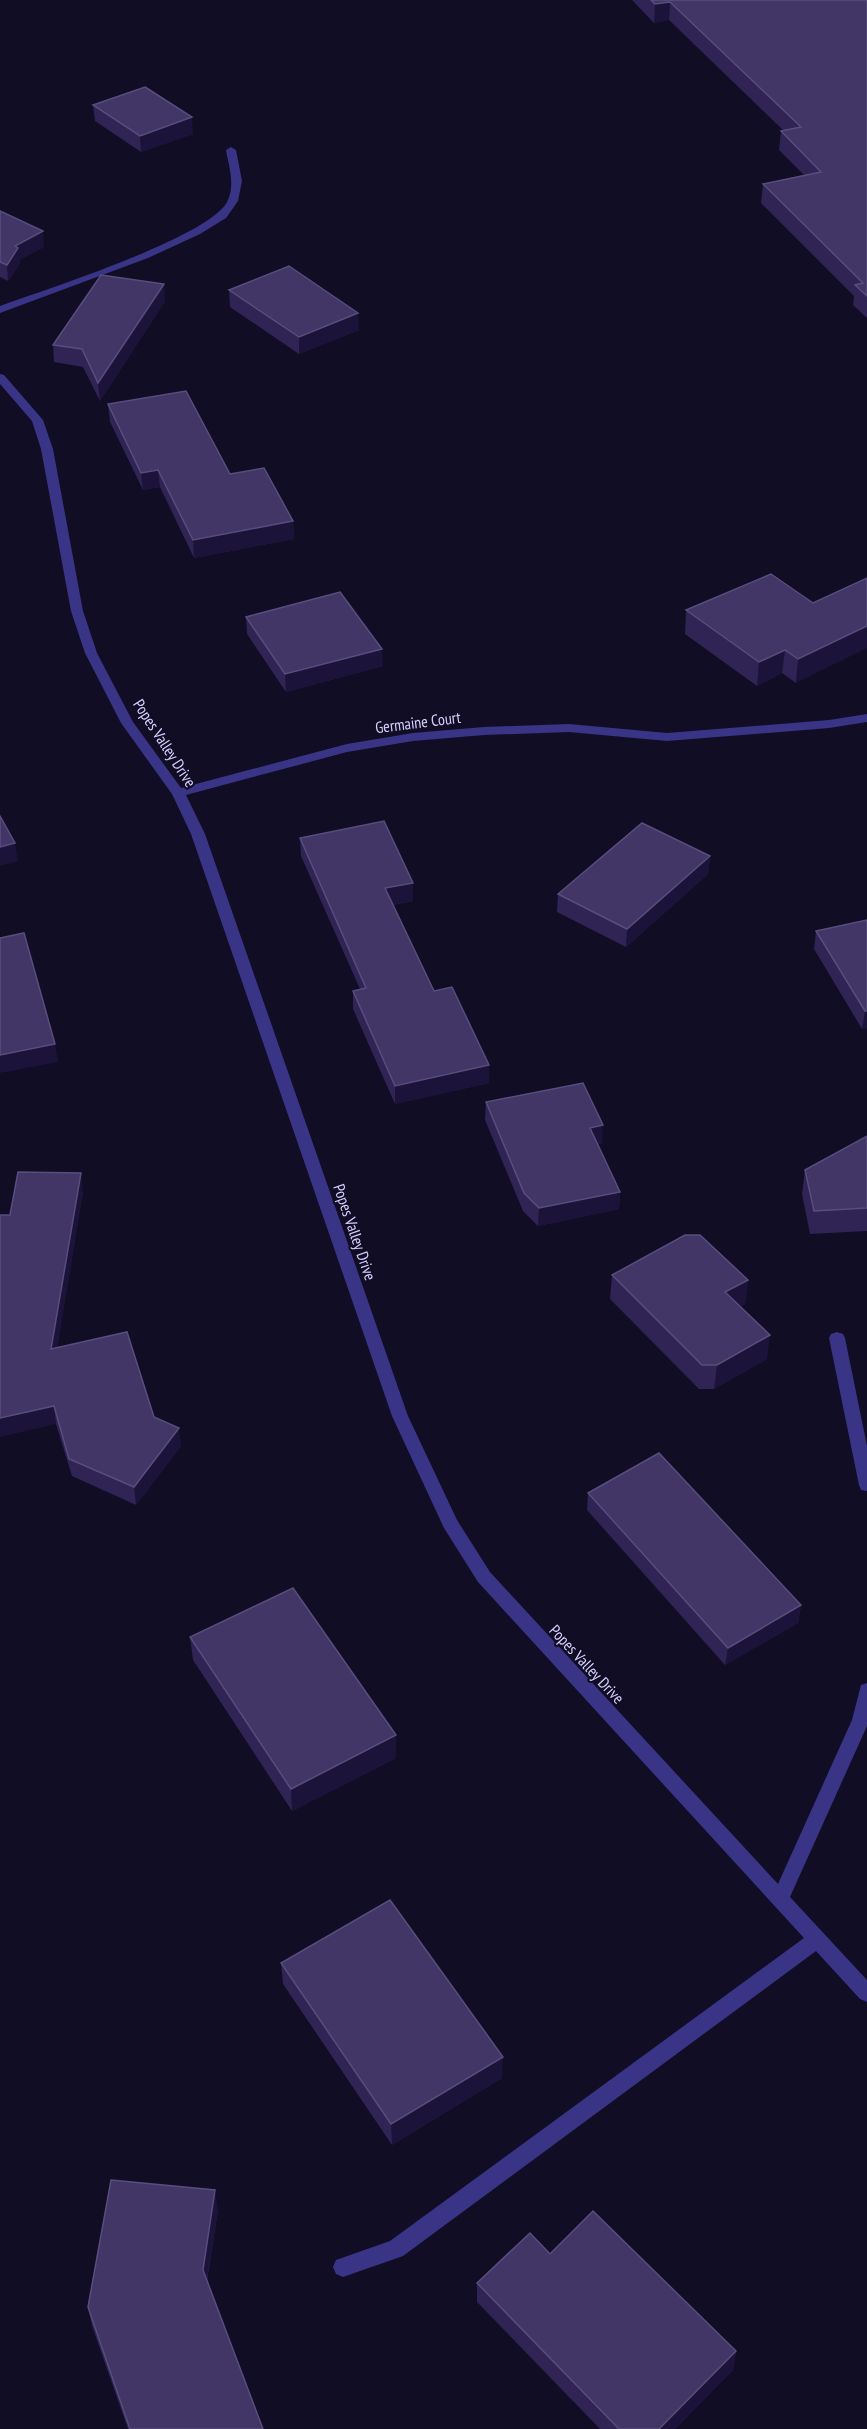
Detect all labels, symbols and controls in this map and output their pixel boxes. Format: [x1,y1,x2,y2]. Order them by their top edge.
street label: Popes Valley Drive [129,695,201,791]
street label: Germaine Court [374,707,463,737]
street label: Popes Valley Drive [329,1181,381,1283]
street label: Popes Valley Drive [545,1620,629,1708]

